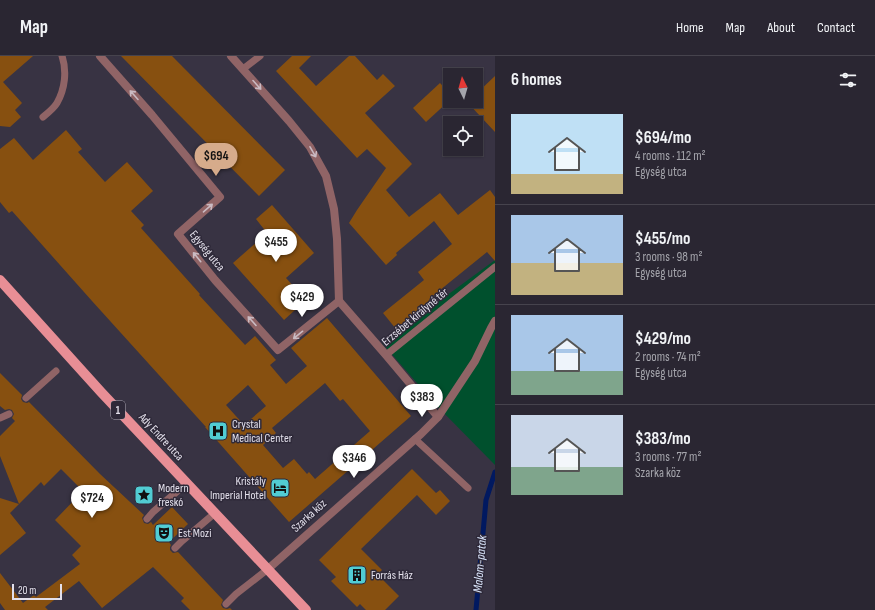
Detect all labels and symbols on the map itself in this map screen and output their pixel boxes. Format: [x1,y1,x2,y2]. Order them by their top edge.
north arrow [443,68,483,108]
one-way arrow [253,80,262,90]
one-way arrow [130,90,139,100]
pin: $694 [192,143,240,177]
one-way arrow [309,146,317,158]
one-way arrow [202,204,213,213]
street label: Egység utca [186,228,228,275]
pin: $455 [252,229,300,263]
one-way arrow [193,252,201,263]
pin: $429 [278,284,326,318]
street label: Erzsébet királyné tér [379,284,452,349]
one-way arrow [248,316,257,326]
one-way arrow [292,330,303,339]
pin: $383 [398,384,446,418]
road number: 1 [111,401,125,419]
street label: Ady Endre utca [135,409,187,464]
place label: Crystal Medical Center [232,417,293,446]
hospital icon: Crystal Medical Center [207,420,229,442]
pin: $346 [330,445,378,479]
place label: Kristály Imperial Hotel [210,474,266,503]
hotel icon: Kristály Imperial Hotel [269,477,291,499]
place label: Modern freskó [158,481,189,510]
place icon: Modern freskó [133,484,155,506]
pin: $724 [68,485,116,519]
street label: Szarka köz [288,496,330,536]
theatre icon: Est Mozi [153,522,175,544]
place label: Est Mozi [178,526,211,541]
water label: Malom-patak [470,533,491,593]
building icon: Forrás Ház [346,564,368,586]
place label: Forrás Ház [371,568,414,583]
scale bar [12,582,62,601]

